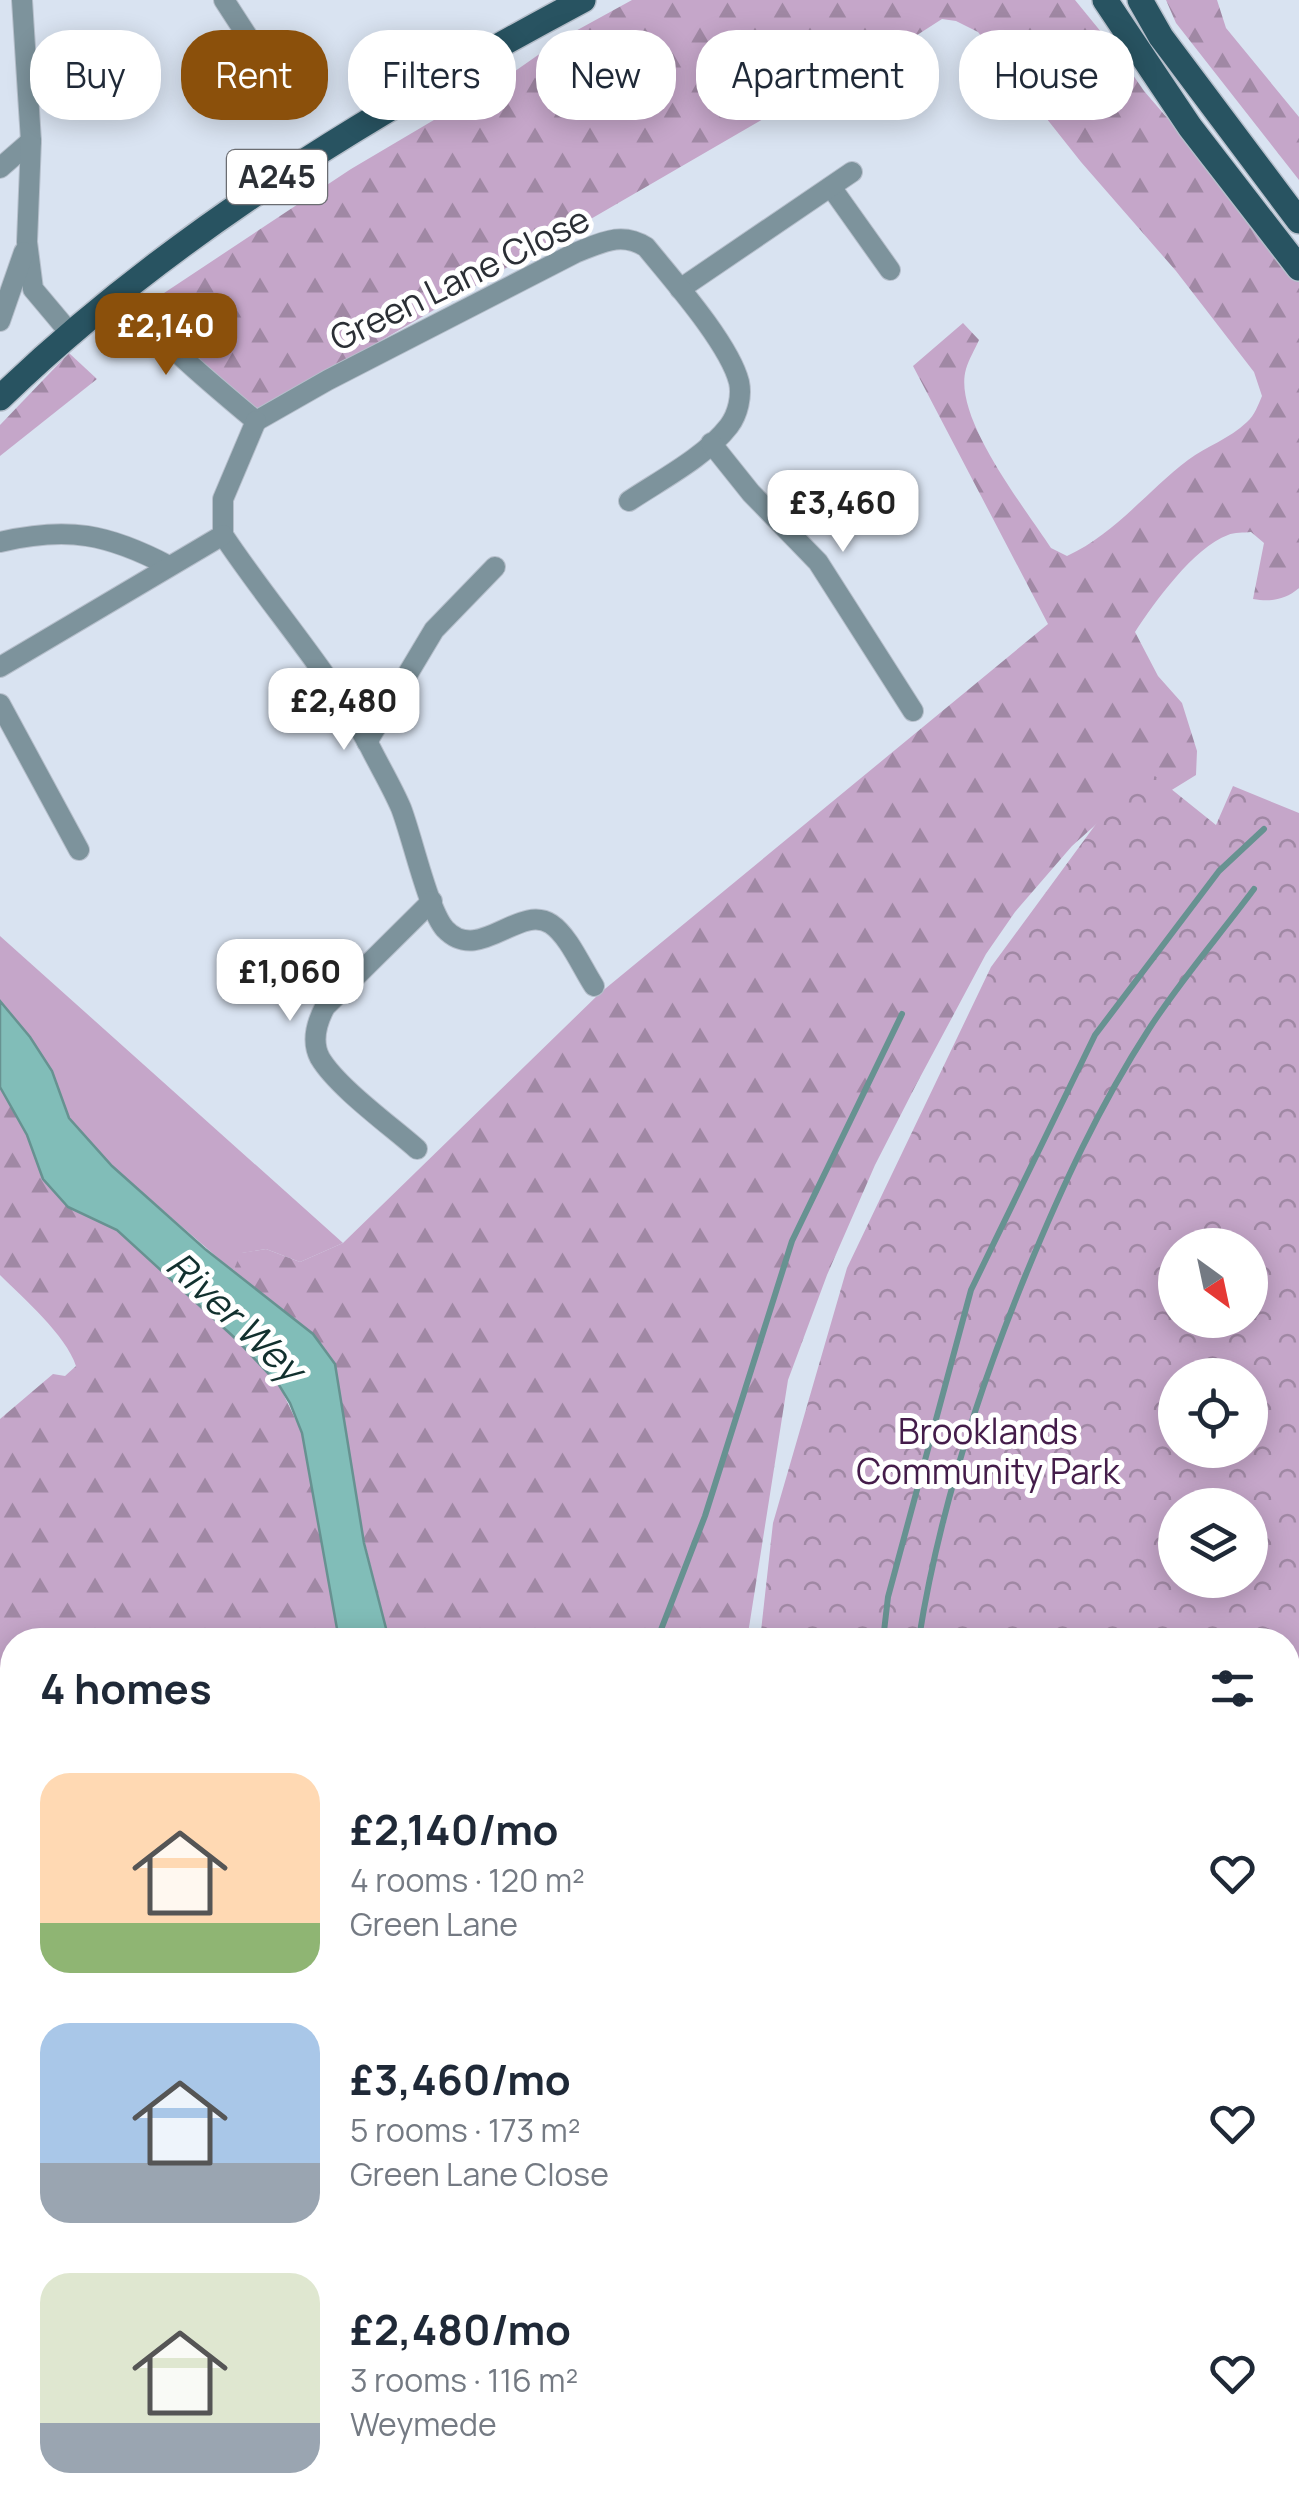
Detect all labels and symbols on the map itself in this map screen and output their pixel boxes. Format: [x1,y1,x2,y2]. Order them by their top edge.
road number: A245 [227,150,327,204]
street label: Green Lane Close [322,194,597,362]
pin: £2,140 [85,293,247,378]
pin: £3,460 [762,470,924,555]
pin: £2,480 [263,668,425,753]
pin: £1,060 [209,939,371,1024]
north arrow [1158,1228,1268,1338]
water label: River Wey [156,1239,320,1396]
park label: Brooklands Community Park [856,1407,1121,1495]

